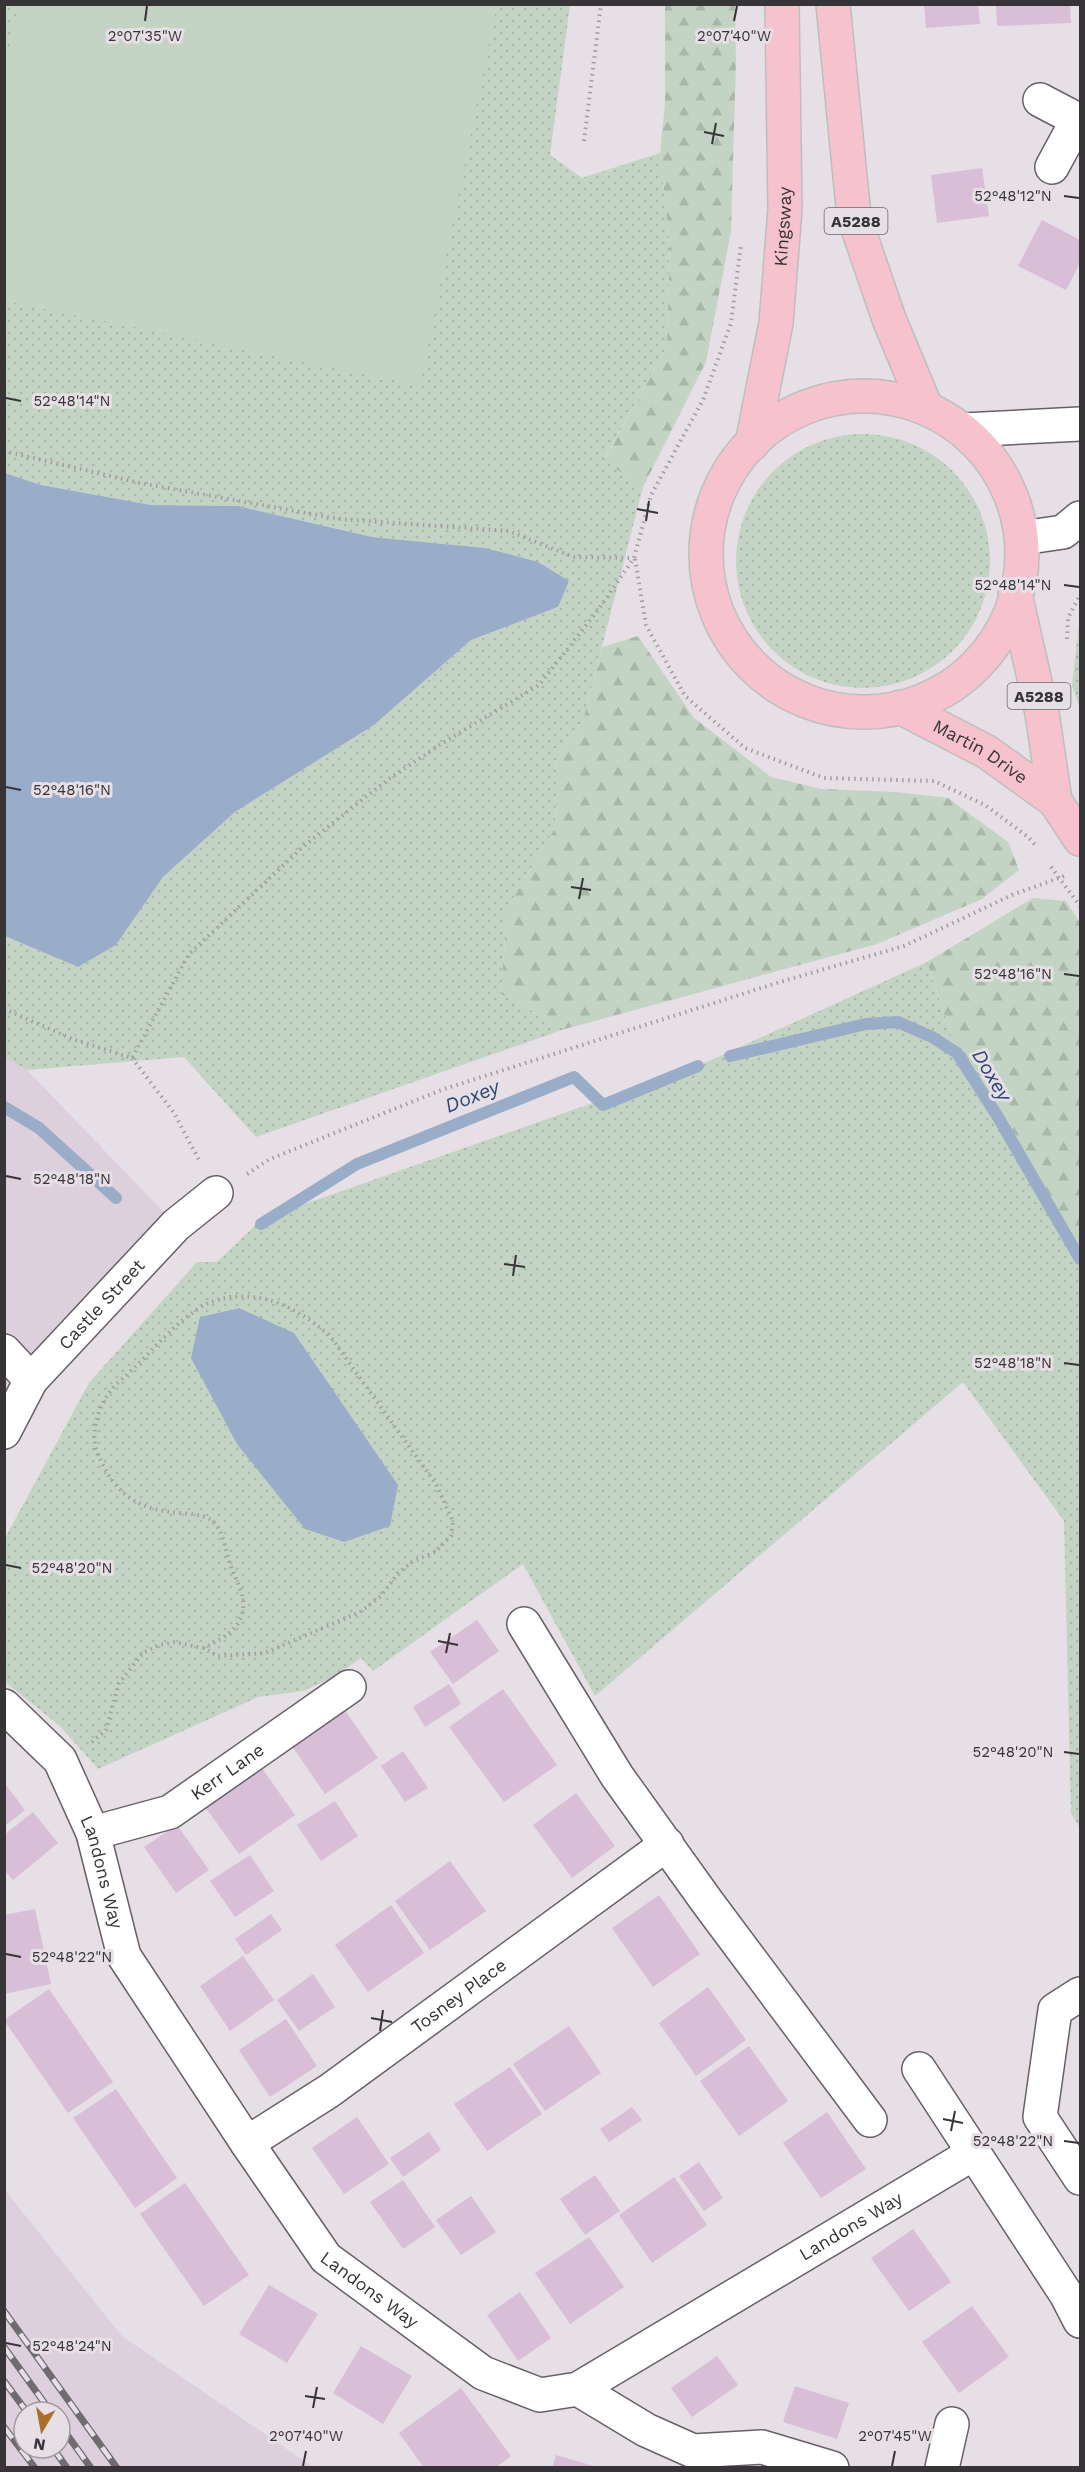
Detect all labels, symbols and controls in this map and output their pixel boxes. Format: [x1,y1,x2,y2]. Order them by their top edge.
text: 2°07'35"W [108,27,182,45]
text: 2°07'40"W [697,27,771,45]
street label: Kingsway [769,186,795,267]
text: 52°48'12"N [974,187,1052,205]
road number: A5288 [824,208,888,234]
text: 52°48'14"N [33,392,111,410]
text: 52°48'14"N [974,576,1052,594]
road number: A5288 [1008,683,1070,709]
street label: Martin Drive [930,715,1032,788]
text: 52°48'16"N [33,781,111,799]
text: 52°48'16"N [974,965,1052,983]
water label: Doxey [967,1045,1018,1107]
water label: Doxey [441,1074,505,1118]
text: 52°48'18"N [33,1170,111,1188]
street label: Castle Street [54,1254,149,1354]
text: 52°48'18"N [974,1354,1052,1372]
text: 52°48'20"N [31,1559,113,1577]
street label: Kerr Lane [187,1739,268,1804]
text: 52°48'20"N [972,1743,1054,1761]
street label: Landons Way [76,1812,128,1931]
text: 52°48'22"N [32,1948,112,1966]
street label: Tosney Place [407,1954,510,2037]
text: 52°48'22"N [973,2132,1053,2150]
street label: Landons Way [795,2187,907,2265]
street label: Landons Way [317,2247,423,2333]
text: 52°48'24"N [32,2337,112,2355]
north arrow [12,2400,72,2460]
text: 2°07'40"W [269,2427,343,2445]
text: 2°07'45"W [858,2427,932,2445]
text: N [32,2434,47,2455]

